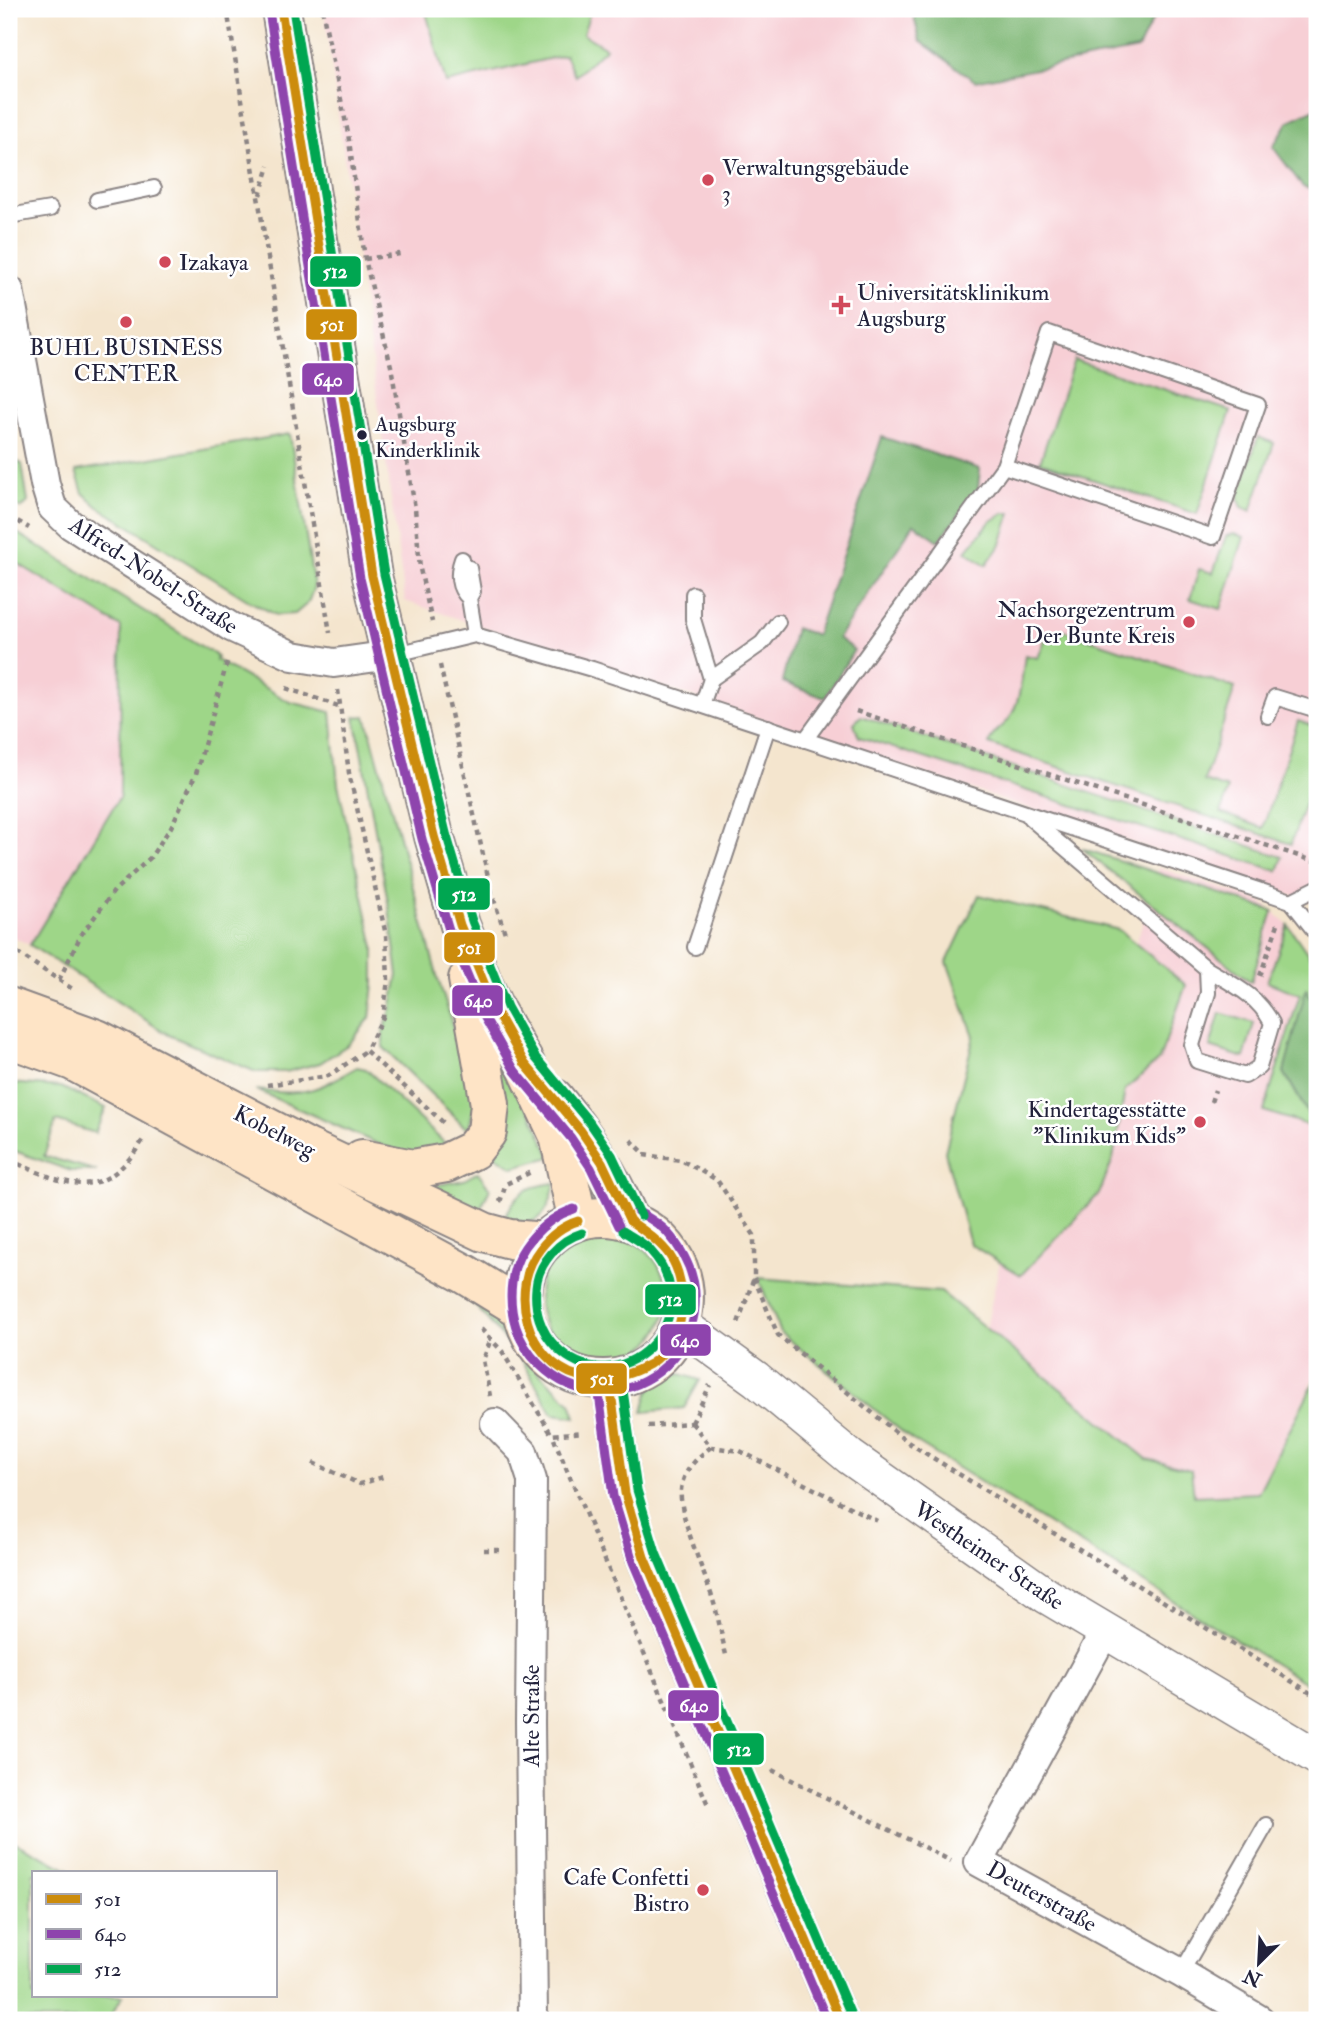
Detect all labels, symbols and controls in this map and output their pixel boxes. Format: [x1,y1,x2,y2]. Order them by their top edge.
place label: Verwaltungsgebäude 3 [722,153,909,208]
marker: Verwaltungsgebäude 3 [700,172,716,188]
place label: Izakaya [179,248,249,277]
marker: Izakaya [157,254,173,270]
line badge: 512 [309,255,362,288]
text: 512 [323,260,348,284]
place label: Universitätsklinikum Augsburg [856,278,1049,333]
marker: Universitätsklinikum Augsburg [831,295,851,315]
line badge: 501 [305,308,358,341]
text: 501 [320,313,345,337]
marker: BUHL BUSINESS CENTER [118,314,134,330]
place label: BUHL BUSINESS CENTER [29,333,223,388]
line badge: 640 [301,362,355,396]
text: 640 [313,368,343,392]
place label: Augsburg Kinderklinik [374,411,480,464]
marker: Augsburg Kinderklinik [355,428,369,442]
street label: Alfred-Nobel-Straße [63,510,244,641]
place label: Nachsorgezentrum Der Bunte Kreis [998,595,1175,650]
marker: Nachsorgezentrum Der Bunte Kreis [1181,614,1197,630]
line badge: 512 [437,877,491,911]
text: 512 [452,883,477,907]
line badge: 501 [443,931,496,964]
text: 501 [457,936,482,960]
line badge: 640 [451,984,504,1017]
text: 640 [463,989,493,1013]
place label: Kindertagesstätte "Klinikum Kids" [1027,1095,1186,1150]
street label: Kobelweg [229,1098,321,1165]
marker: Kindertagesstätte "Klinikum Kids" [1192,1114,1208,1130]
line badge: 512 [644,1283,697,1316]
text: 512 [658,1288,683,1312]
line badge: 640 [659,1323,712,1357]
text: 640 [670,1329,700,1353]
line badge: 501 [575,1362,628,1395]
text: 501 [590,1367,615,1391]
street label: Westheimer Straße [907,1494,1070,1617]
street label: Alte Straße [517,1664,546,1768]
line badge: 640 [667,1689,720,1722]
text: 640 [679,1694,709,1718]
line badge: 512 [712,1732,765,1766]
text: 512 [727,1738,752,1762]
street label: Deuterstraße [982,1854,1102,1939]
place label: Cafe Confetti Bistro [563,1863,689,1918]
legend [32,1871,276,1997]
marker: Cafe Confetti Bistro [695,1882,711,1898]
text: 501 [94,1886,121,1913]
text: 640 [94,1921,127,1948]
north arrow [1224,1927,1294,1997]
text: 512 [94,1956,121,1983]
text: N [1239,1963,1266,1992]

